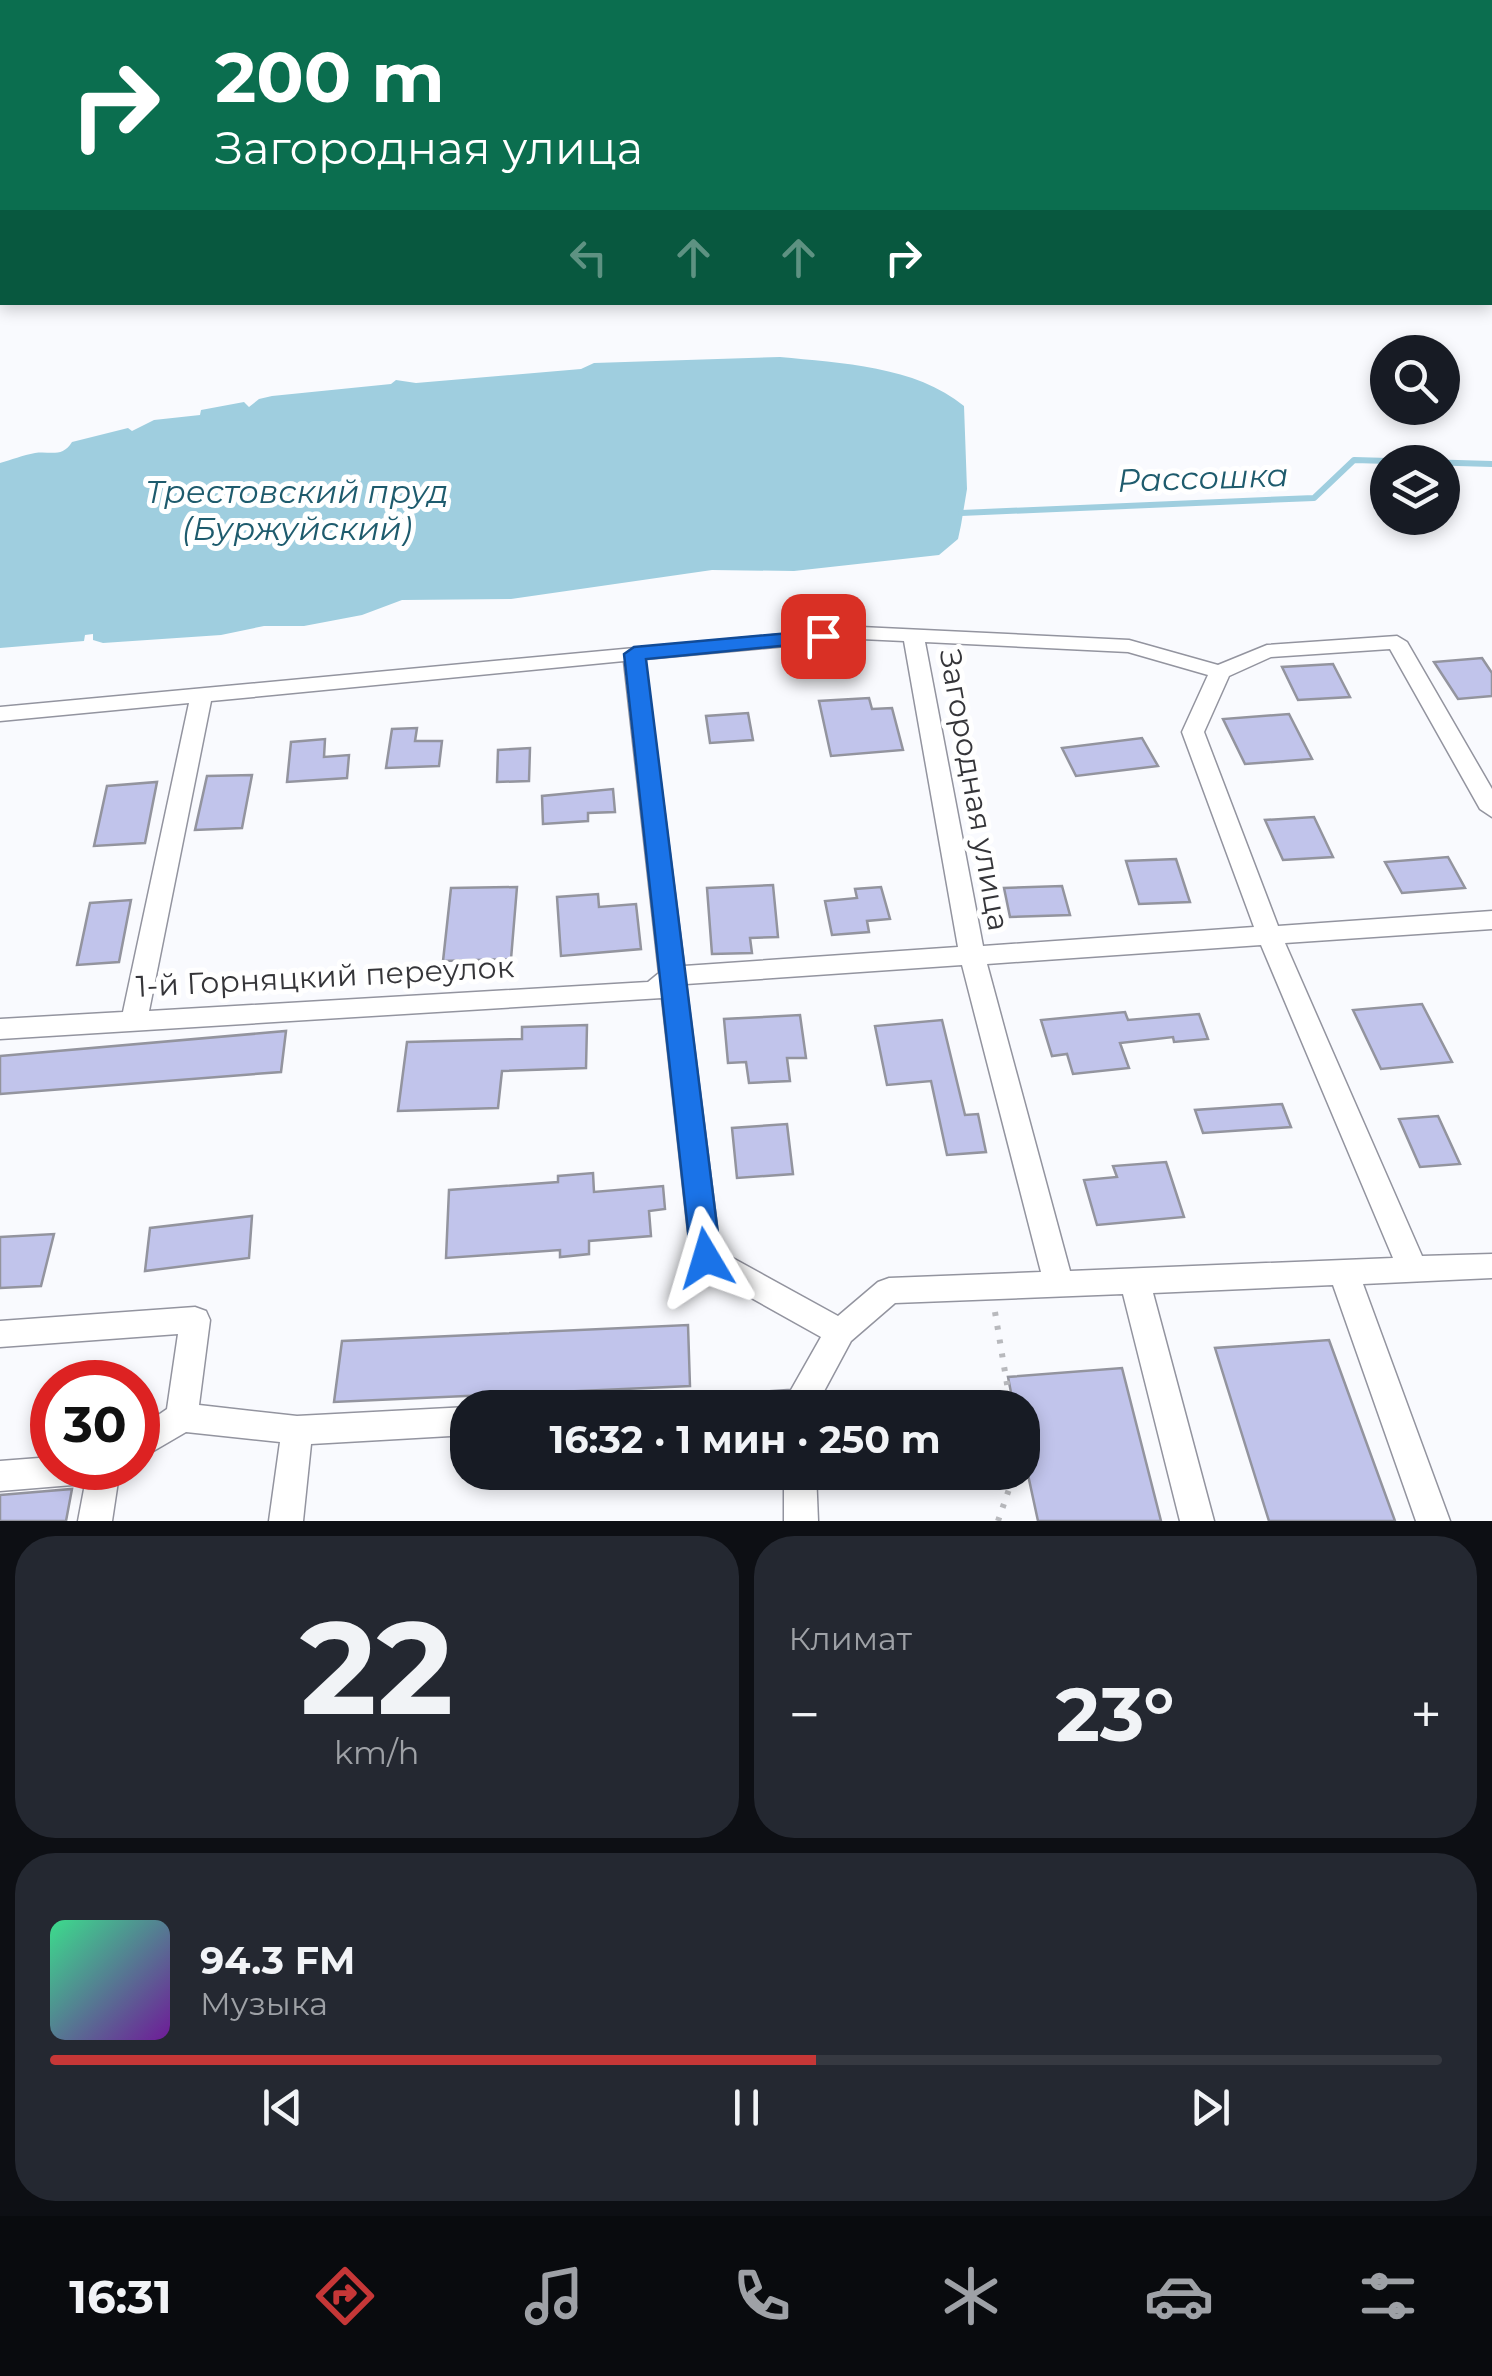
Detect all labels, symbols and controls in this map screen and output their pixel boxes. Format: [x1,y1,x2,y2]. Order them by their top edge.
text: 200 m [215,34,445,120]
icon: right [50,40,180,170]
text: Загородная улица [215,120,643,175]
icon: left [561,230,616,285]
icon: ahead [666,230,721,285]
icon: ahead [771,230,826,285]
icon: right [876,230,931,285]
map controls [1370,335,1460,535]
button: search [1370,335,1460,425]
button: layers [1370,445,1460,535]
water label: Рассошка [1117,455,1289,500]
water label: Трестовский пруд (Буржуйский) [145,472,449,548]
pin [781,594,866,679]
icon: arrive [796,609,851,664]
street label: Загородная улица [932,646,1017,934]
street label: 1-й Горняцкий переулок [135,948,516,1005]
position arrow [654,1206,758,1310]
speed limit sign: 30 [30,1360,160,1490]
text: 16:32 · 1 мин · 250 m [549,1416,941,1463]
text: 22 [300,1588,453,1747]
text: Климат [789,1619,912,1658]
text: 23° [1056,1668,1175,1760]
text: − [789,1681,820,1748]
text: + [1410,1681,1442,1748]
text: km/h [334,1733,419,1772]
text: 94.3 FM [200,1937,355,1984]
text: Музыка [200,1984,328,2023]
icon: previous [255,2080,310,2135]
icon: pause [719,2080,774,2135]
icon: next [1183,2080,1238,2135]
icon: directions [310,2261,380,2331]
icon: music [519,2261,589,2331]
icon: phone [727,2261,797,2331]
icon: climate [936,2261,1006,2331]
icon: car [1144,2261,1214,2331]
icon: filters [1353,2261,1423,2331]
text: 16:31 [69,2269,172,2324]

